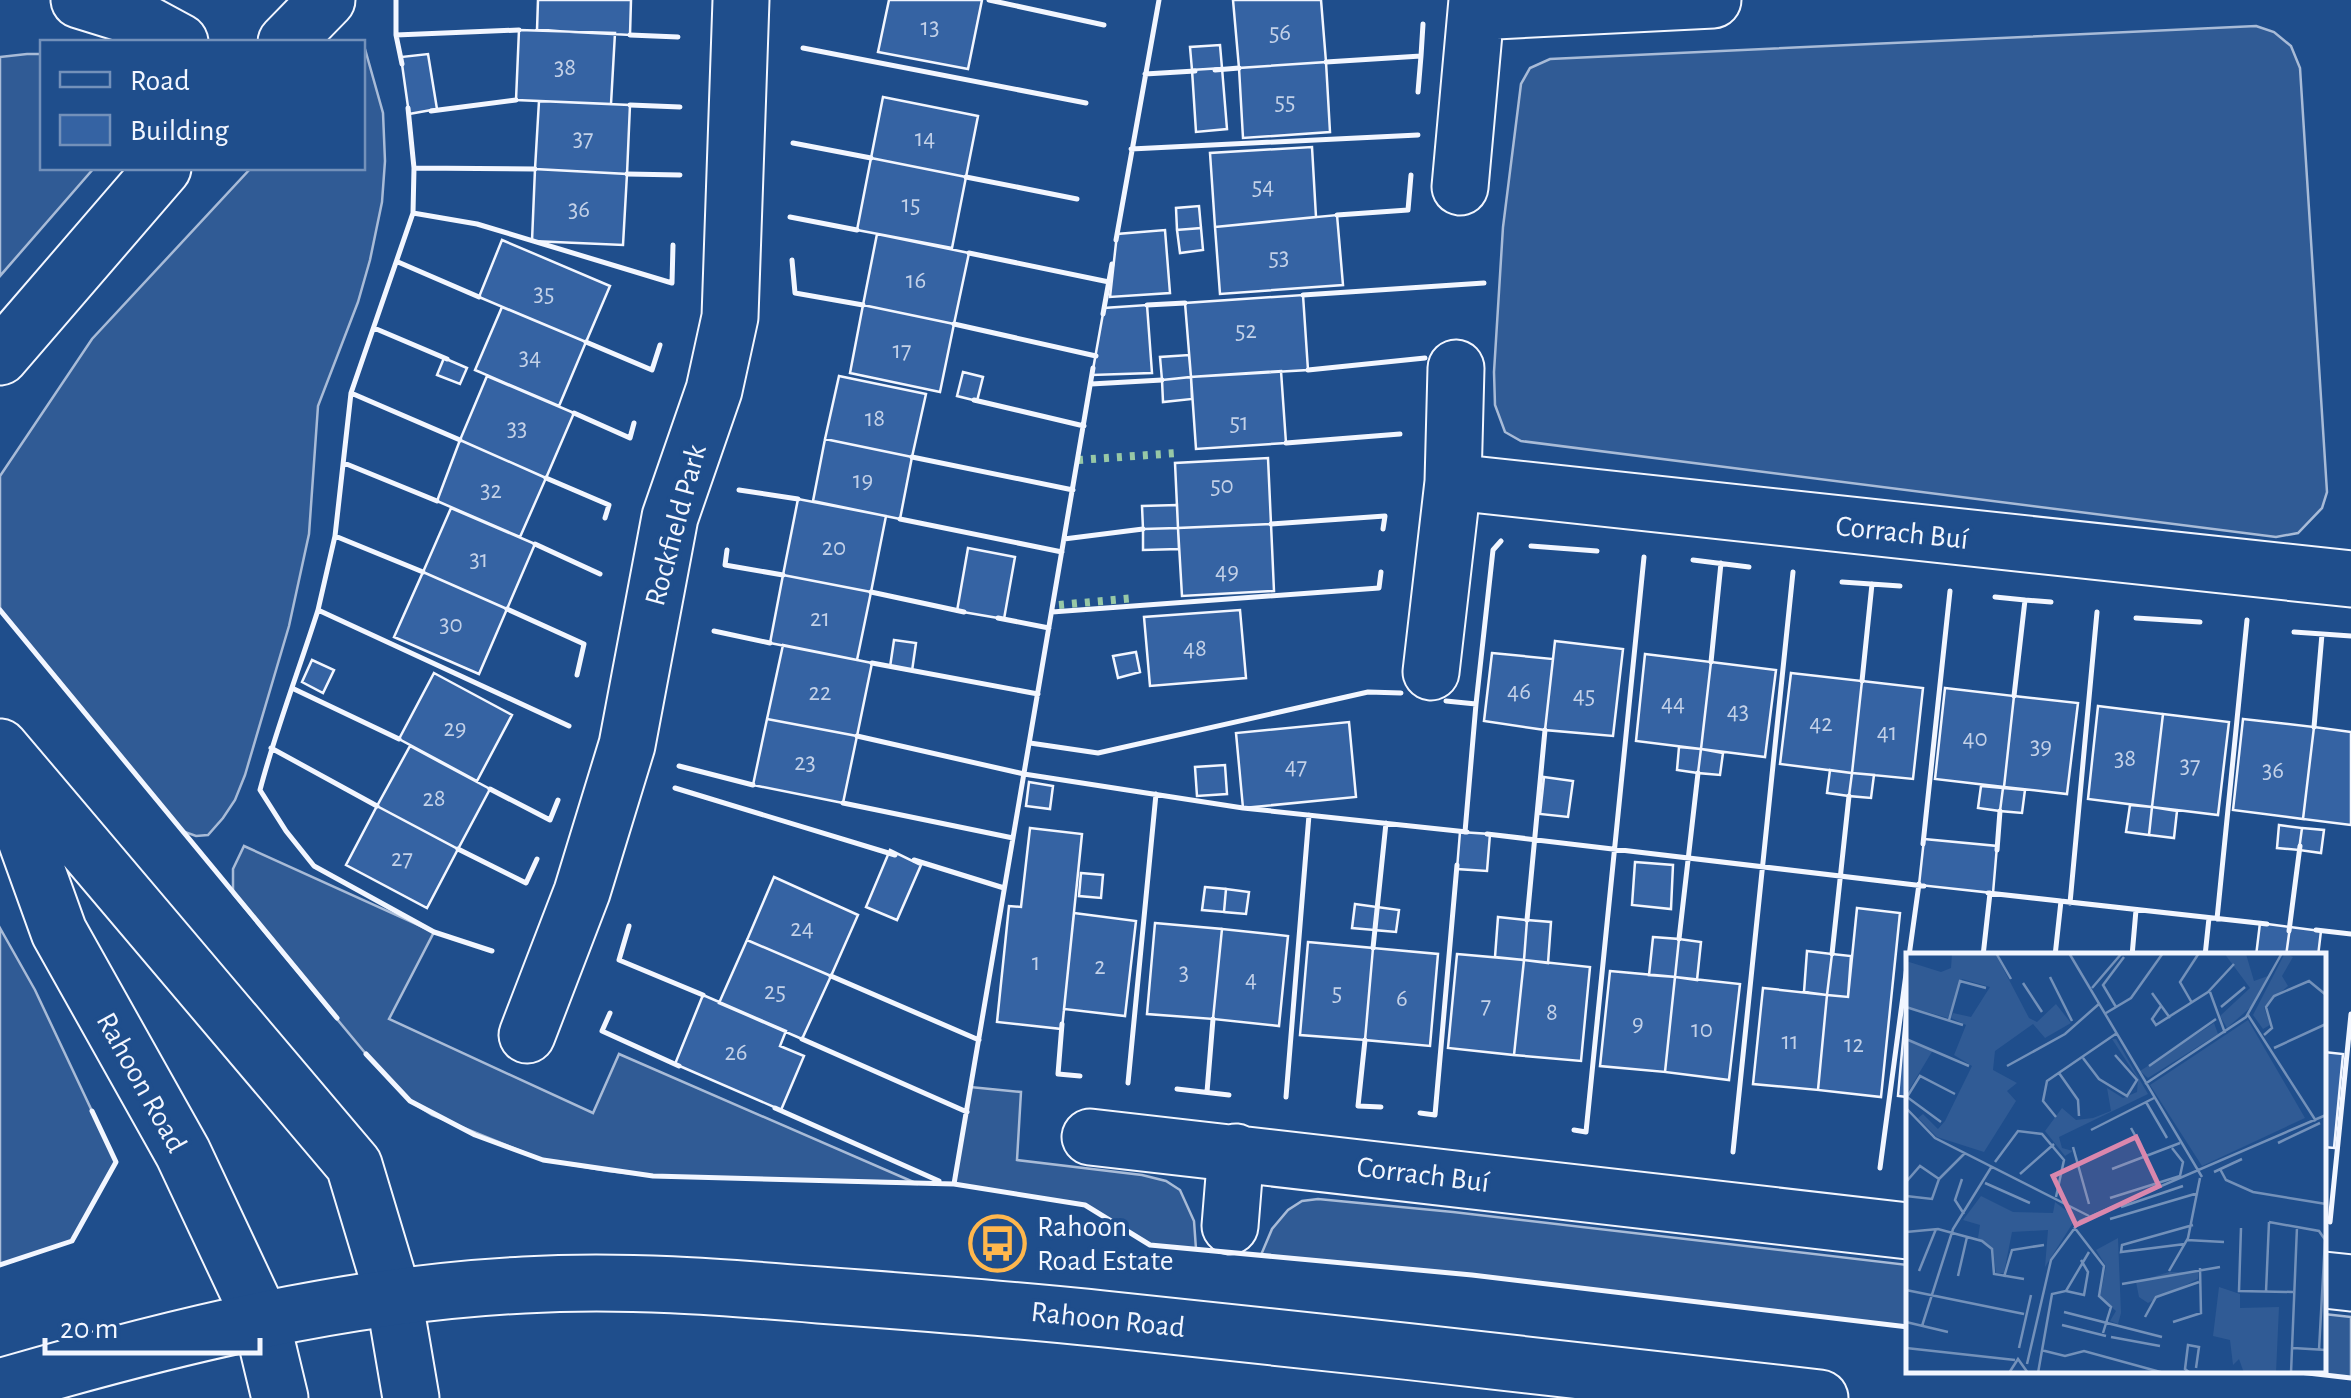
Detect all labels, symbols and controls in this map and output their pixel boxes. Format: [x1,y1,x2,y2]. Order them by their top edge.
house number: 13 [921,15,939,40]
house number: 56 [1269,20,1291,45]
legend [40,40,365,170]
house number: 38 [554,55,576,80]
text: Road [130,66,190,96]
house number: 55 [1275,89,1295,114]
text: Building [130,116,229,146]
house number: 37 [573,126,593,151]
house number: 14 [915,126,935,151]
house number: 54 [1252,174,1274,199]
house number: 15 [901,192,921,217]
house number: 36 [568,197,590,222]
house number: 53 [1269,245,1289,270]
house number: 16 [906,268,926,293]
house number: 35 [534,281,554,306]
house number: 52 [1235,318,1257,343]
house number: 17 [892,338,912,363]
house number: 34 [519,345,541,370]
house number: 18 [865,406,885,431]
house number: 51 [1229,410,1249,435]
house number: 33 [507,416,527,441]
street label: Rockfield Park [640,441,712,609]
house number: 19 [853,468,873,493]
house number: 50 [1210,473,1234,498]
house number: 32 [480,478,502,503]
street label: Corrach Buí [1834,511,1970,555]
house number: 20 [822,535,846,560]
house number: 31 [470,547,488,572]
house number: 49 [1215,559,1239,584]
house number: 21 [810,606,830,631]
house number: 30 [439,612,463,637]
house number: 48 [1183,636,1207,661]
house number: 46 [1507,679,1531,704]
house number: 22 [809,680,831,705]
house number: 45 [1573,683,1595,708]
house number: 44 [1661,691,1685,716]
house number: 43 [1727,699,1749,724]
house number: 42 [1809,711,1833,736]
house number: 29 [443,716,467,741]
house number: 41 [1877,720,1897,745]
house number: 40 [1962,726,1988,751]
house number: 39 [2030,734,2052,759]
house number: 38 [2114,746,2136,771]
house number: 23 [794,750,816,775]
house number: 37 [2180,753,2200,778]
house number: 47 [1285,754,1307,779]
house number: 36 [2262,758,2284,783]
house number: 28 [422,786,446,811]
house number: 27 [391,846,413,871]
house number: 24 [790,916,814,941]
house number: 1 [1032,950,1040,975]
inset map [1906,953,2326,1373]
house number: 2 [1094,954,1106,979]
house number: 3 [1179,960,1189,985]
house number: 4 [1245,967,1257,992]
house number: 25 [764,979,786,1004]
house number: 5 [1332,980,1342,1005]
house number: 6 [1396,986,1408,1011]
house number: 7 [1481,993,1491,1018]
house number: 8 [1546,1000,1558,1025]
street label: Rahoon Road [90,1008,192,1157]
house number: 9 [1632,1011,1644,1036]
house number: 10 [1691,1017,1713,1042]
house number: 11 [1781,1029,1799,1054]
house number: 12 [1844,1032,1864,1057]
house number: 26 [724,1040,748,1065]
street label: Corrach Buí [1355,1152,1491,1198]
place label: Rahoon Road Estate [1037,1212,1174,1276]
bus stop icon: Rahoon Road Estate [968,1213,1028,1273]
scale bar [45,1293,260,1355]
street label: Rahoon Road [1029,1297,1186,1343]
text: 20 m [60,1314,118,1344]

